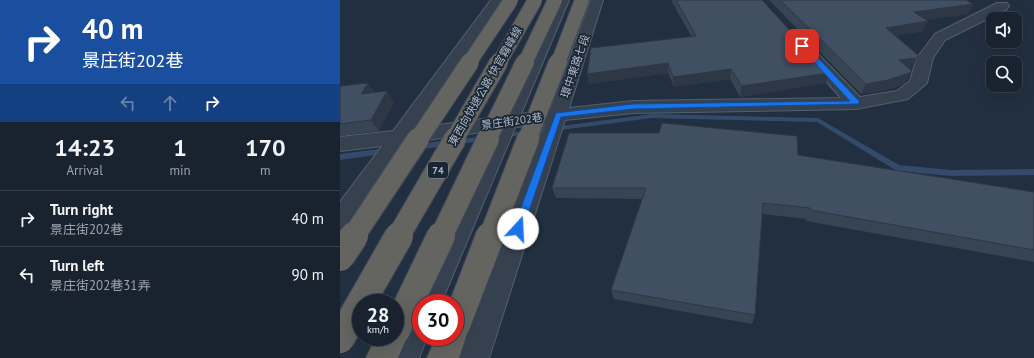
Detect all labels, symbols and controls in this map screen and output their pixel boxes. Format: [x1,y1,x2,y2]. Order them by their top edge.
text: 40 m [82,10,143,47]
map controls [986,12,1022,92]
button: sound [986,12,1022,48]
icon: right [16,16,68,68]
street label: 東西向快速公路 快官霧峰線 [445,24,525,148]
pin [785,29,819,63]
street label: 環中東路七段 [558,33,592,99]
icon: arrive [791,35,813,57]
text: 景庄街202巷 [82,49,183,72]
button: search [986,56,1022,92]
icon: left [117,92,139,114]
icon: ahead [159,92,181,114]
icon: right [201,92,223,114]
street label: 景庄街202巷 [480,110,544,132]
text: 14:23 [54,132,115,163]
text: 1 [173,132,187,163]
text: 170 [245,132,286,163]
text: Arrival [67,162,103,179]
text: min [169,162,191,179]
text: m [260,162,271,179]
road number: 74 [428,162,448,178]
text: Turn right [50,200,113,219]
icon: right [16,208,38,230]
position arrow [497,208,539,250]
text: 40 m [291,209,324,228]
text: 景庄街202巷 [50,221,123,238]
text: Turn left [50,256,104,275]
icon: left [16,264,38,286]
text: 90 m [291,265,324,284]
text: 景庄街202巷31弄 [50,277,150,294]
speed limit sign: 30 [412,294,464,346]
text: 28 [367,302,389,328]
text: km/h [367,323,389,336]

